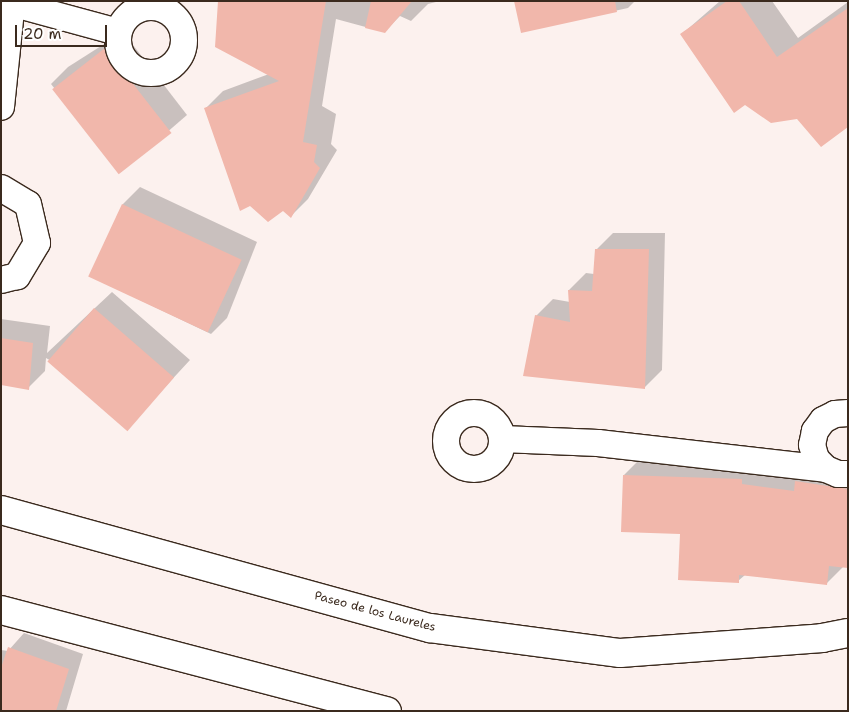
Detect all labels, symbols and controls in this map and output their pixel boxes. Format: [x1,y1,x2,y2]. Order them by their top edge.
scale bar [18,15,110,47]
text: 20 m [23,24,62,44]
street label: Paseo de los Laureles [313,589,437,635]

